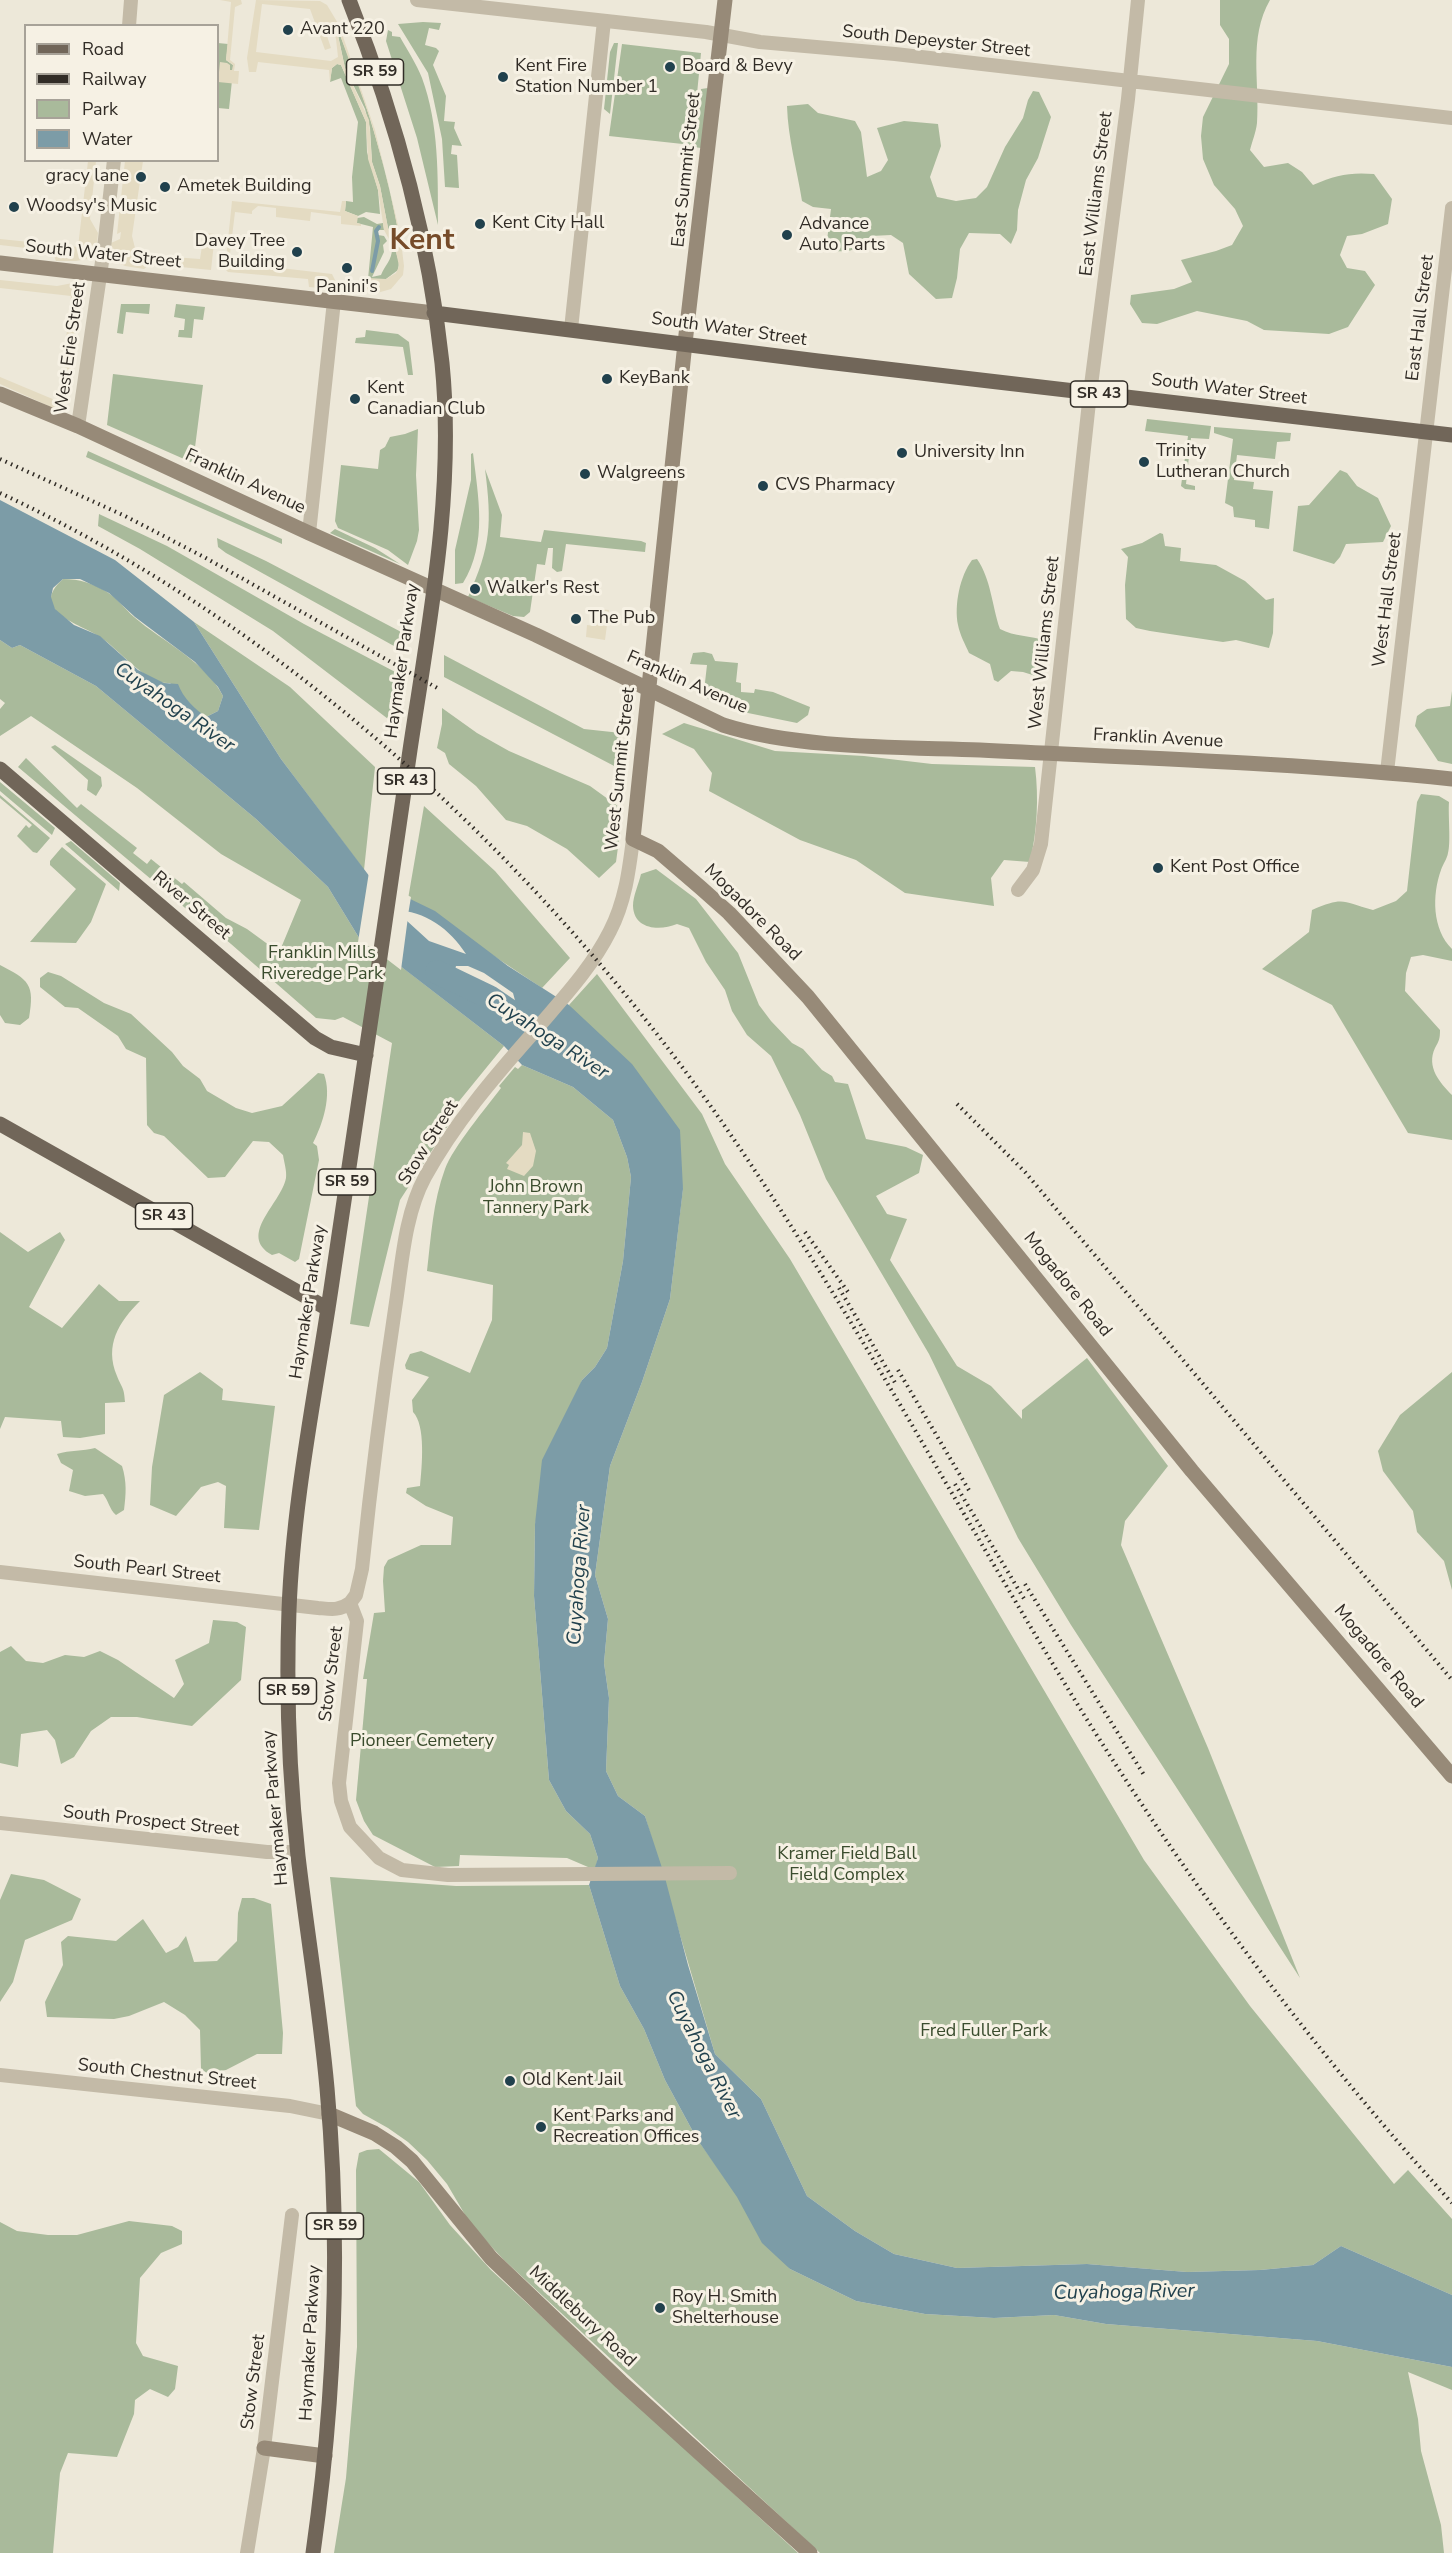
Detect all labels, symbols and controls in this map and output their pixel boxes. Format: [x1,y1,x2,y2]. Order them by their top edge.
place label: Avant 220 [300,19,385,41]
street label: South Depeyster Street [841,21,1031,63]
marker: Avant 220 [281,23,295,37]
legend [24,24,219,162]
text: Road [82,37,124,61]
place label: Kent Fire Station Number 1 [515,56,658,98]
place label: Board & Bevy [682,56,793,78]
road number: SR 59 [346,59,404,85]
marker: Board & Bevy [663,60,677,74]
text: Railway [82,67,147,91]
marker: Kent Fire Station Number 1 [496,70,510,84]
street label: East Summit Street [668,92,706,248]
text: Park [82,97,118,121]
street label: East Williams Street [1076,111,1118,277]
text: Water [82,127,133,151]
place label: gracy lane [46,166,129,188]
marker: gracy lane [134,170,148,184]
place label: Ametek Building [177,176,312,198]
marker: Ametek Building [158,180,172,194]
place label: Woodsy's Music [26,196,157,218]
marker: Woodsy's Music [7,200,21,214]
place label: Kent City Hall [492,213,604,235]
place label: Advance Auto Parts [799,214,885,256]
marker: Kent City Hall [473,217,487,231]
district label: Kent [390,224,454,260]
marker: Advance Auto Parts [780,228,794,242]
place label: Davey Tree Building [195,231,285,274]
street label: South Water Street [24,236,182,274]
marker: Davey Tree Building [290,245,304,259]
street label: East Hall Street [1403,254,1439,382]
marker: Panini's [340,261,354,275]
place label: Panini's [316,277,378,299]
street label: West Erie Street [51,281,91,415]
street label: South Water Street [650,308,808,352]
place label: KeyBank [619,368,690,390]
street label: South Water Street [1150,370,1308,410]
marker: KeyBank [600,372,614,386]
place label: Kent Canadian Club [367,378,485,420]
road number: SR 43 [1070,381,1128,407]
marker: Kent Canadian Club [348,392,362,406]
place label: Trinity Lutheran Church [1156,441,1290,484]
place label: University Inn [914,442,1025,464]
street label: Franklin Avenue [181,445,309,519]
marker: University Inn [895,446,909,460]
marker: Trinity Lutheran Church [1137,455,1151,469]
place label: Walgreens [597,463,685,485]
marker: Walgreens [578,467,592,481]
place label: CVS Pharmacy [775,475,895,497]
marker: CVS Pharmacy [756,479,770,493]
street label: West Hall Street [1369,531,1407,669]
street label: West Williams Street [1025,555,1065,731]
place label: Walker's Rest [487,578,599,600]
street label: Haymaker Parkway [381,582,425,740]
marker: Walker's Rest [468,582,482,596]
place label: The Pub [588,608,655,630]
marker: The Pub [569,612,583,626]
street label: Franklin Avenue [623,647,751,719]
water label: Cuyahoga River [109,658,239,758]
street label: West Summit Street [602,686,640,852]
street label: Franklin Avenue [1092,725,1224,753]
road number: SR 43 [378,768,434,794]
place label: Kent Post Office [1170,857,1300,879]
street label: Mogadore Road [699,860,805,966]
marker: Kent Post Office [1151,861,1165,875]
street label: River Street [148,867,234,945]
park label: Franklin Mills Riveredge Park [261,943,383,986]
water label: Cuyahoga River [481,989,613,1085]
street label: Stow Street [394,1097,464,1189]
road number: SR 59 [318,1169,376,1195]
park label: John Brown Tannery Park [483,1177,589,1220]
road number: SR 43 [136,1203,192,1229]
street label: Haymaker Parkway [286,1223,332,1381]
street label: Mogadore Road [1018,1228,1116,1342]
water label: Cuyahoga River [563,1504,597,1646]
street label: South Pearl Street [72,1552,222,1588]
street label: Mogadore Road [1328,1601,1428,1713]
street label: Stow Street [315,1625,349,1723]
road number: SR 59 [260,1678,316,1704]
street label: Haymaker Parkway [258,1729,294,1887]
park label: Pioneer Cemetery [350,1731,494,1753]
street label: South Prospect Street [62,1802,240,1842]
park label: Kramer Field Ball Field Complex [777,1844,917,1886]
water label: Cuyahoga River [660,1987,746,2123]
park label: Fred Fuller Park [920,2021,1048,2043]
street label: South Chestnut Street [77,2055,257,2095]
place label: Old Kent Jail [522,2070,623,2092]
marker: Old Kent Jail [503,2074,517,2088]
place label: Kent Parks and Recreation Offices [553,2106,699,2148]
marker: Kent Parks and Recreation Offices [534,2120,548,2134]
road number: SR 59 [306,2213,364,2239]
street label: Middlebury Road [524,2262,640,2372]
street label: Haymaker Parkway [296,2265,326,2421]
water label: Cuyahoga River [1053,2280,1195,2306]
place label: Roy H. Smith Shelterhouse [672,2287,779,2330]
marker: Roy H. Smith Shelterhouse [653,2301,667,2315]
street label: Stow Street [237,2333,271,2431]

